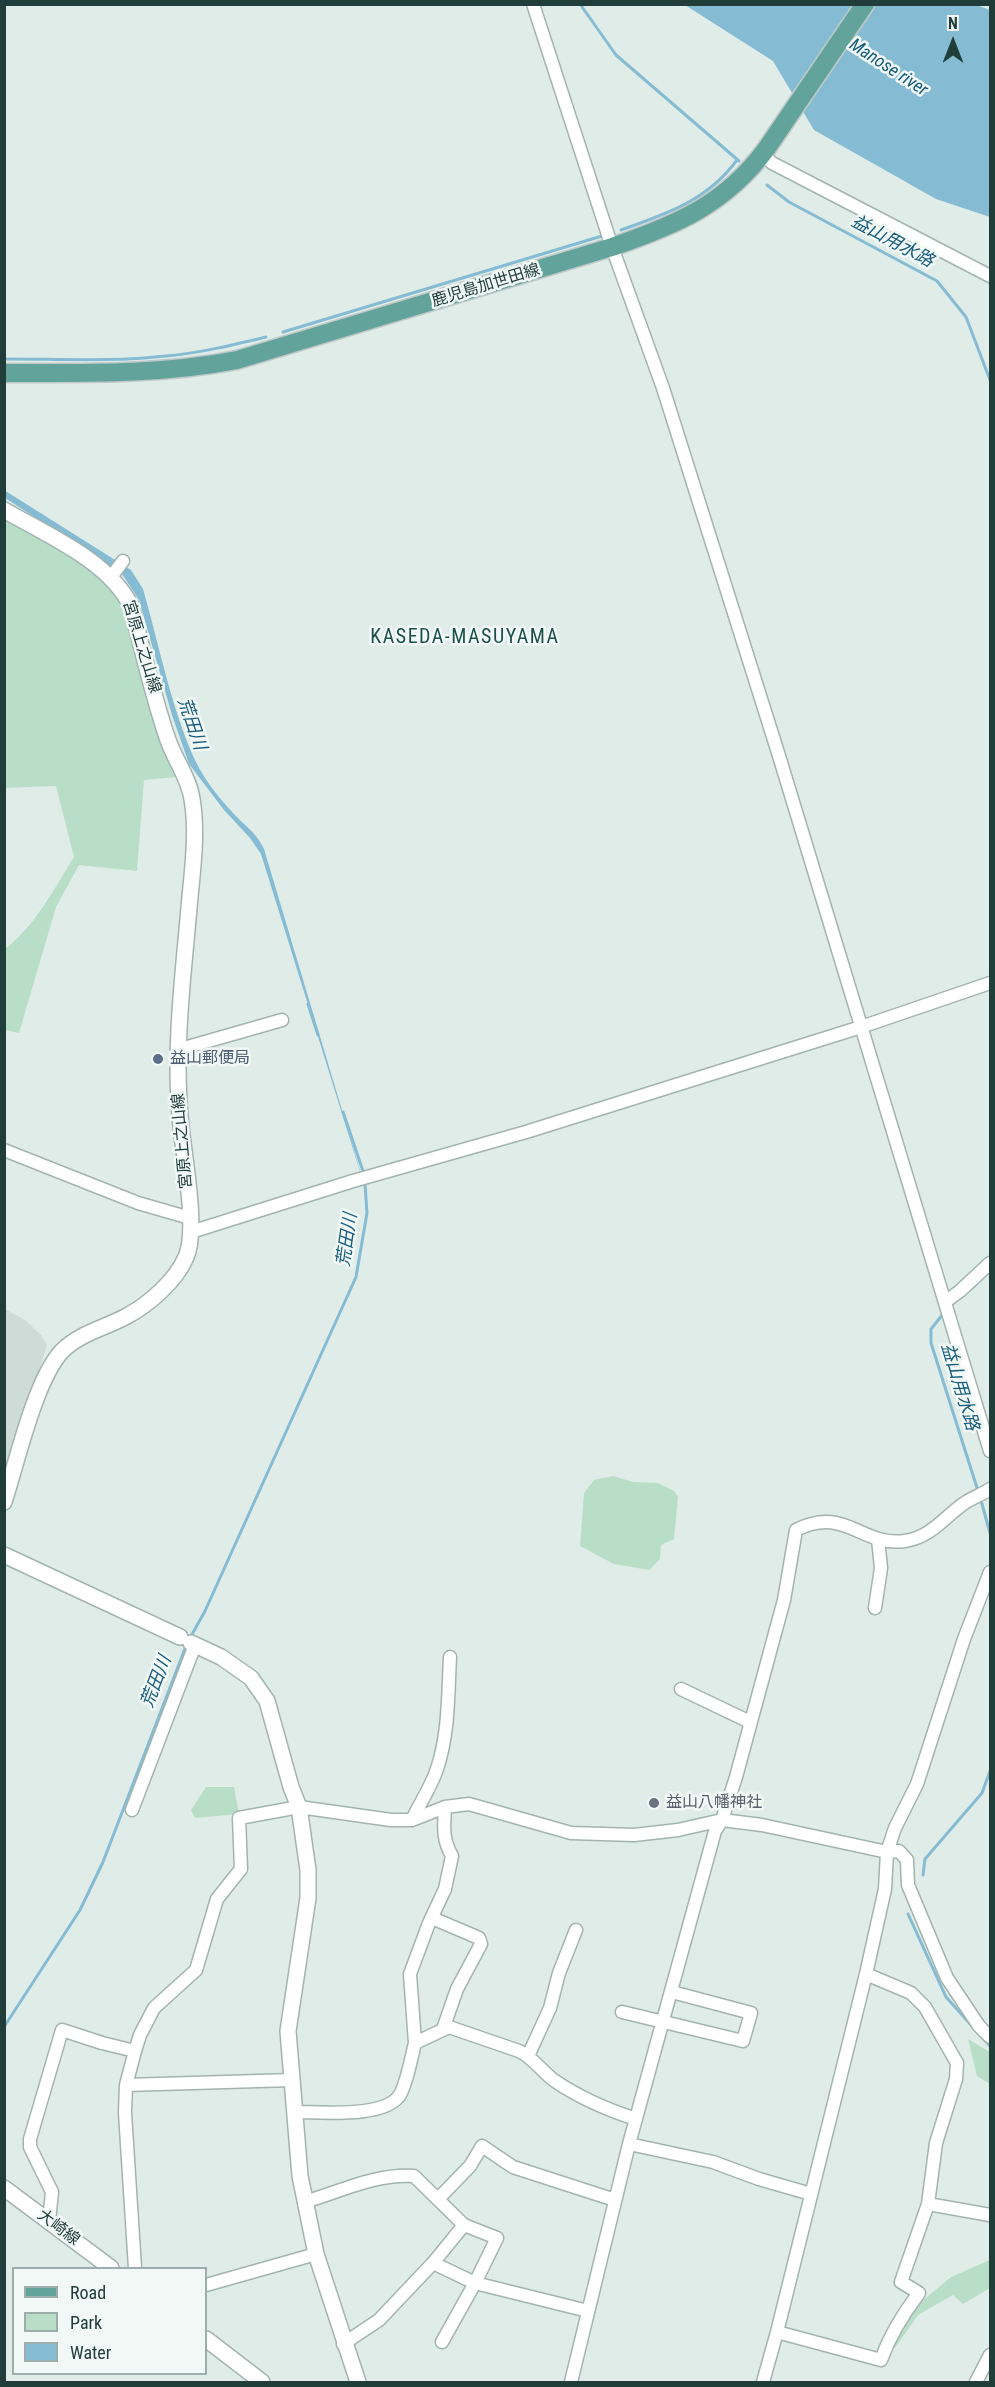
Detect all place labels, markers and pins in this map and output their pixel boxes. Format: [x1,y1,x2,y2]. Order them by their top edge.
place label: 益山郵便局 [170,1049,250,1069]
marker: 益山郵便局 [151,1052,165,1066]
place label: 益山八幡神社 [666,1793,762,1813]
marker: 益山八幡神社 [647,1796,661,1810]

